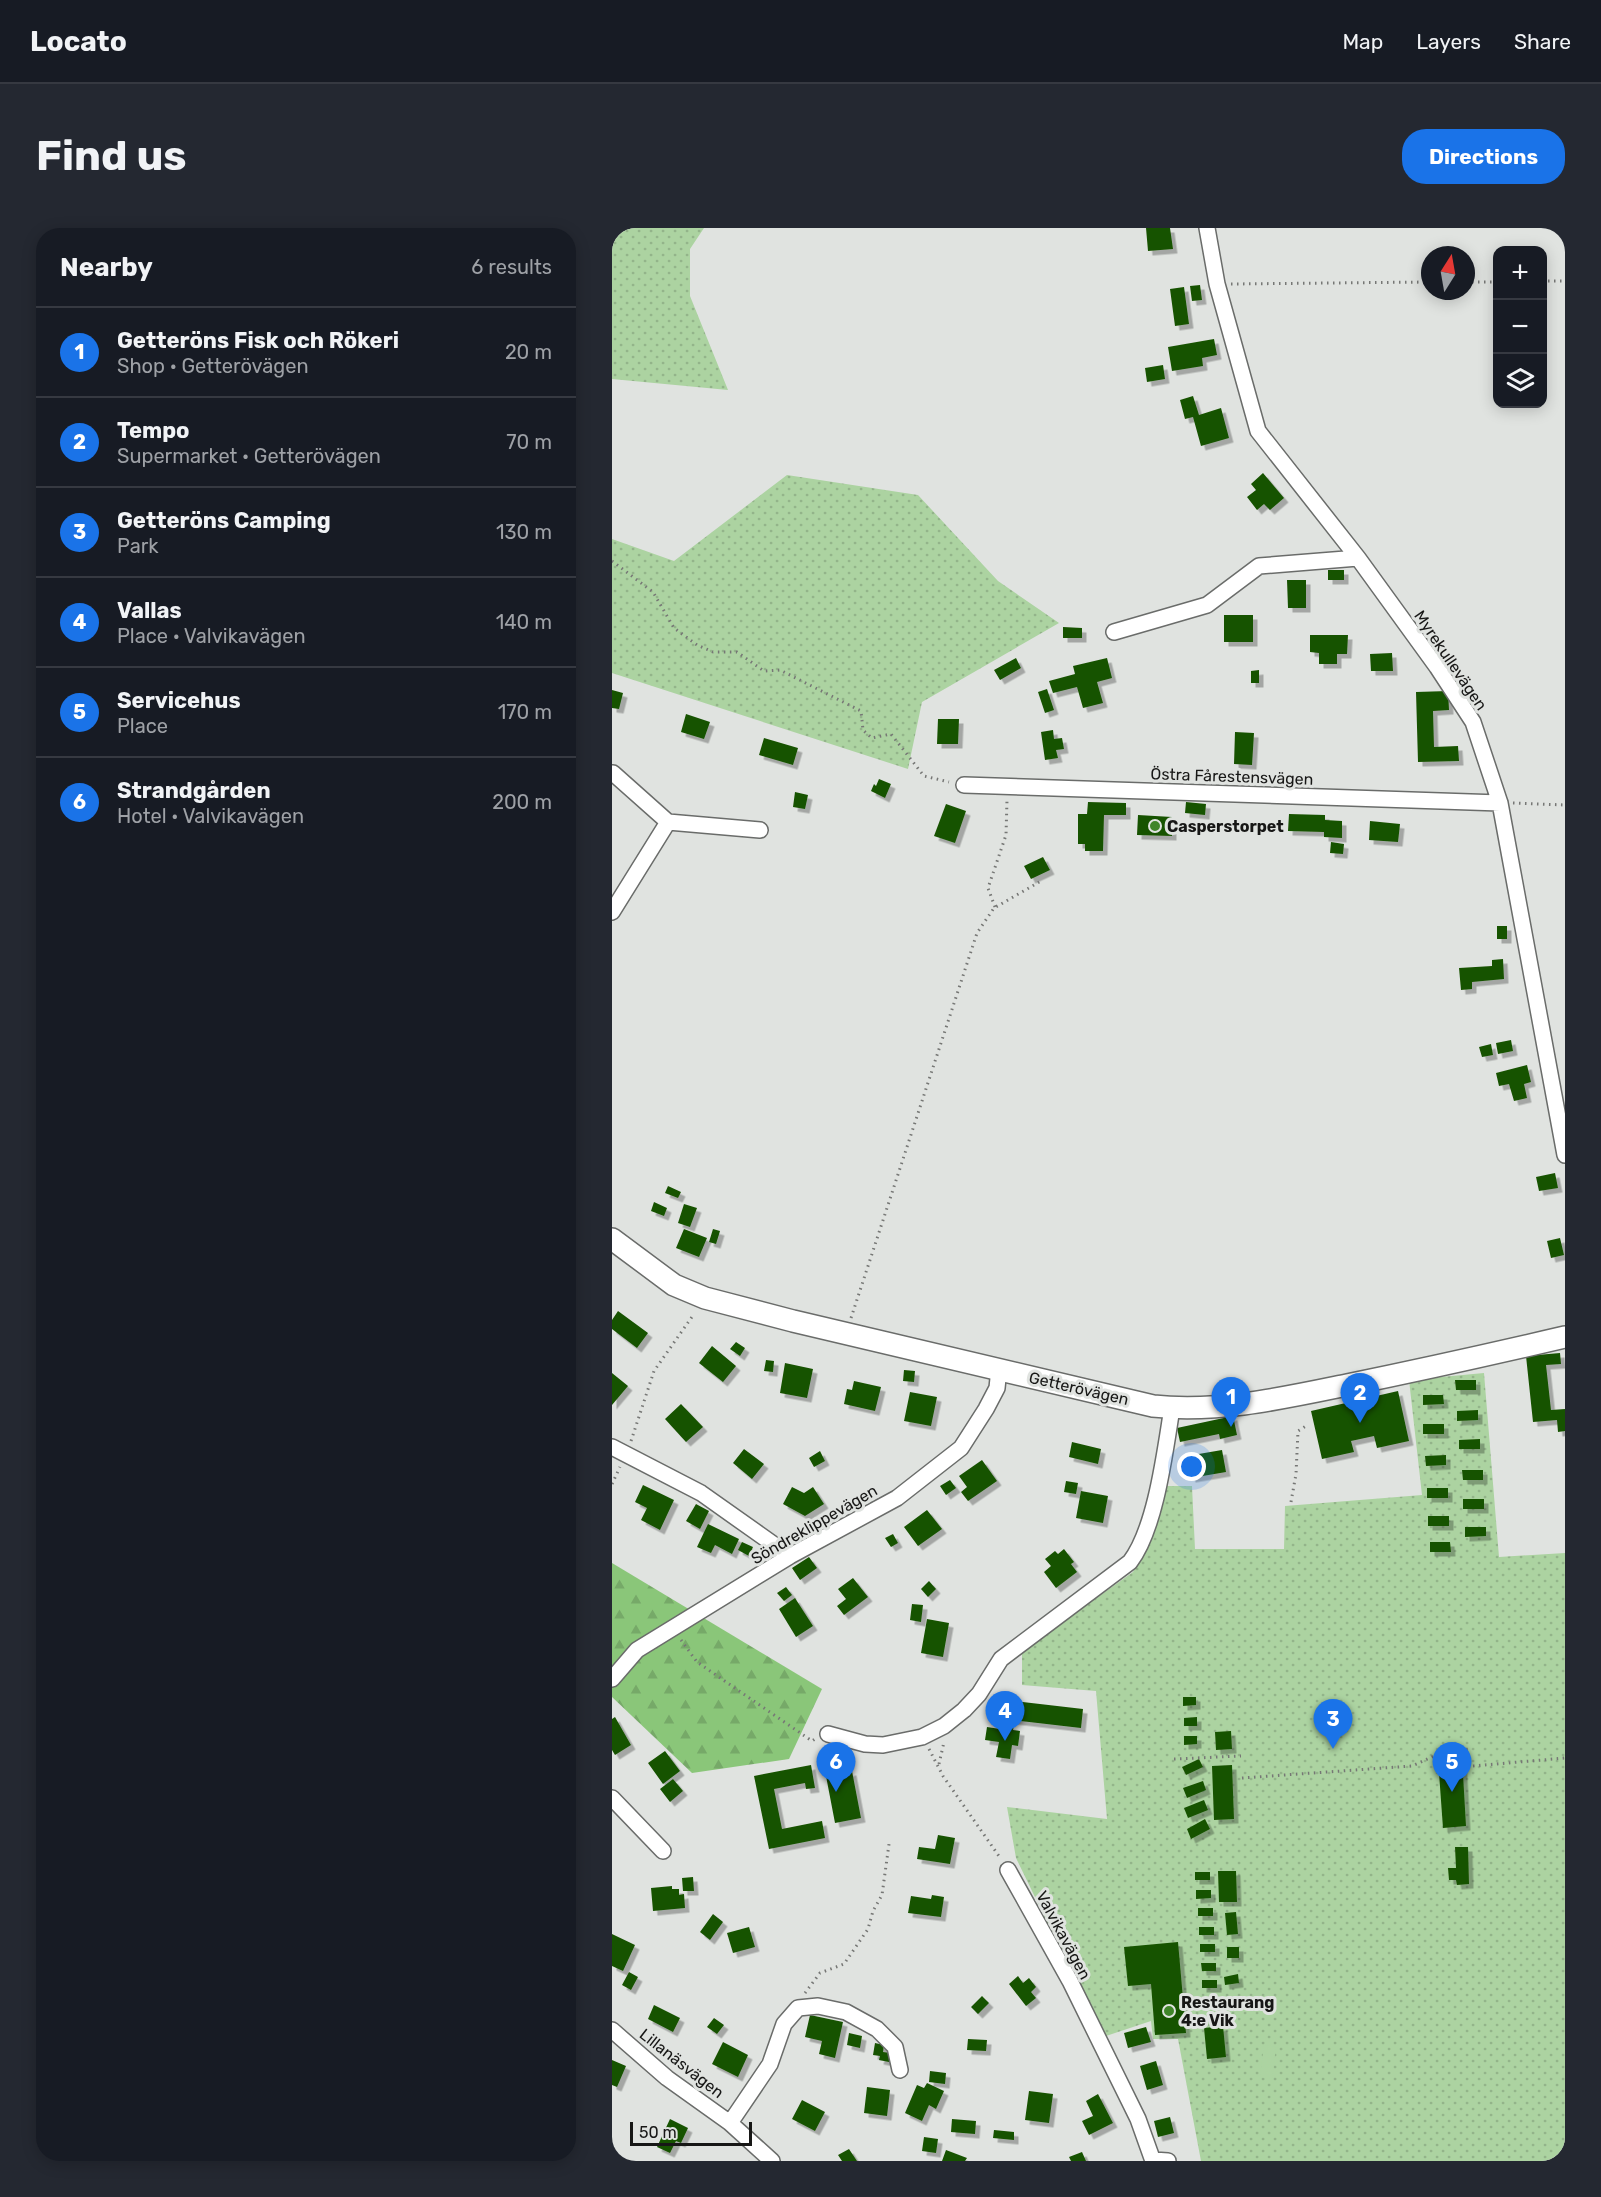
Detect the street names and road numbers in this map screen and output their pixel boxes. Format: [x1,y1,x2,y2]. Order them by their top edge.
street label: Myrekullevägen [1410,607,1491,714]
street label: Östra Fårestensvägen [1150,764,1314,789]
street label: Getterövägen [1027,1368,1131,1409]
street label: Söndreklippevägen [748,1481,881,1568]
street label: Valvikavägen [1032,1888,1095,1983]
street label: Lillanäsvägen [636,2025,728,2102]

